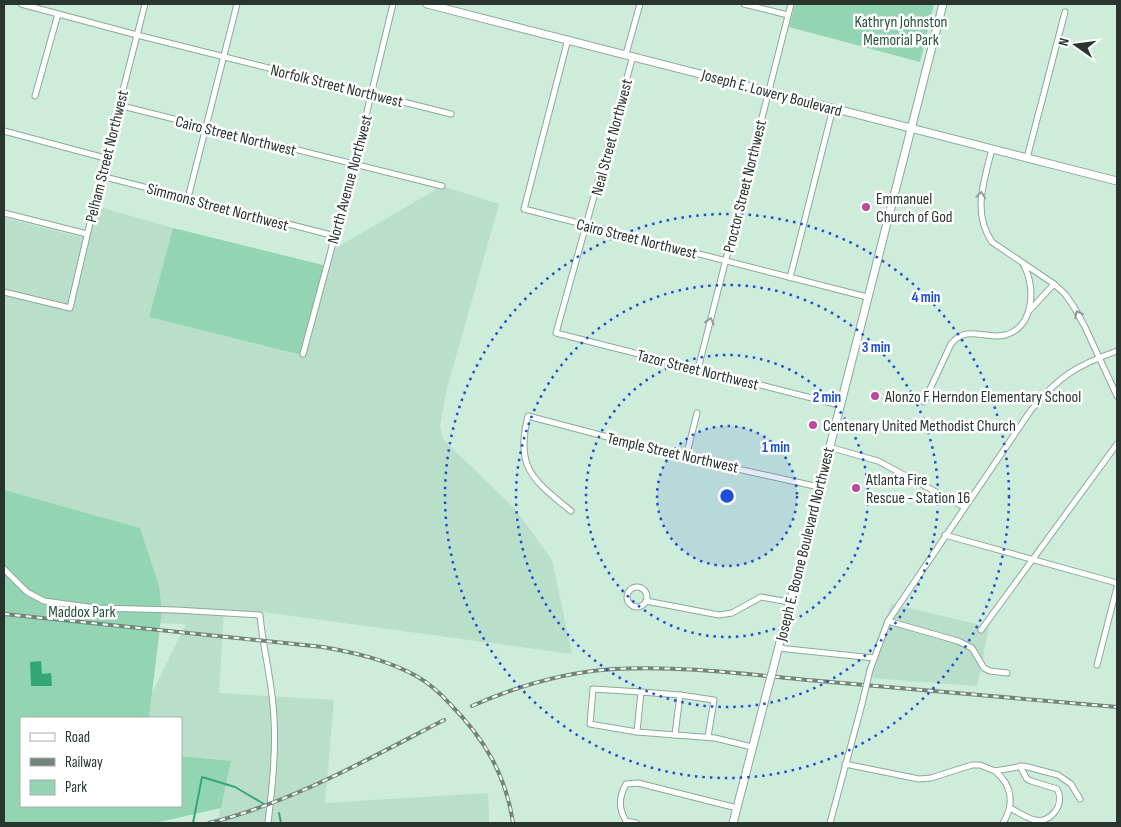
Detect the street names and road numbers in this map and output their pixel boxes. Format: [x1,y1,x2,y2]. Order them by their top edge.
street label: Norfolk Street Northwest [268,61,405,112]
street label: Joseph E. Lowery Boulevard [699,65,844,121]
street label: Neal Street Northwest [588,77,637,198]
street label: Pelham Street Northwest [82,88,133,224]
street label: Cairo Street Northwest [173,112,298,161]
street label: North Avenue Northwest [324,113,377,246]
street label: Proctor Street Northwest [720,118,771,255]
street label: Simmons Street Northwest [145,179,291,236]
street label: Cairo Street Northwest [574,215,699,264]
street label: Tazor Street Northwest [635,346,760,395]
street label: Temple Street Northwest [605,429,740,478]
street label: Joseph E. Boone Boulevard Northwest [772,445,839,644]

